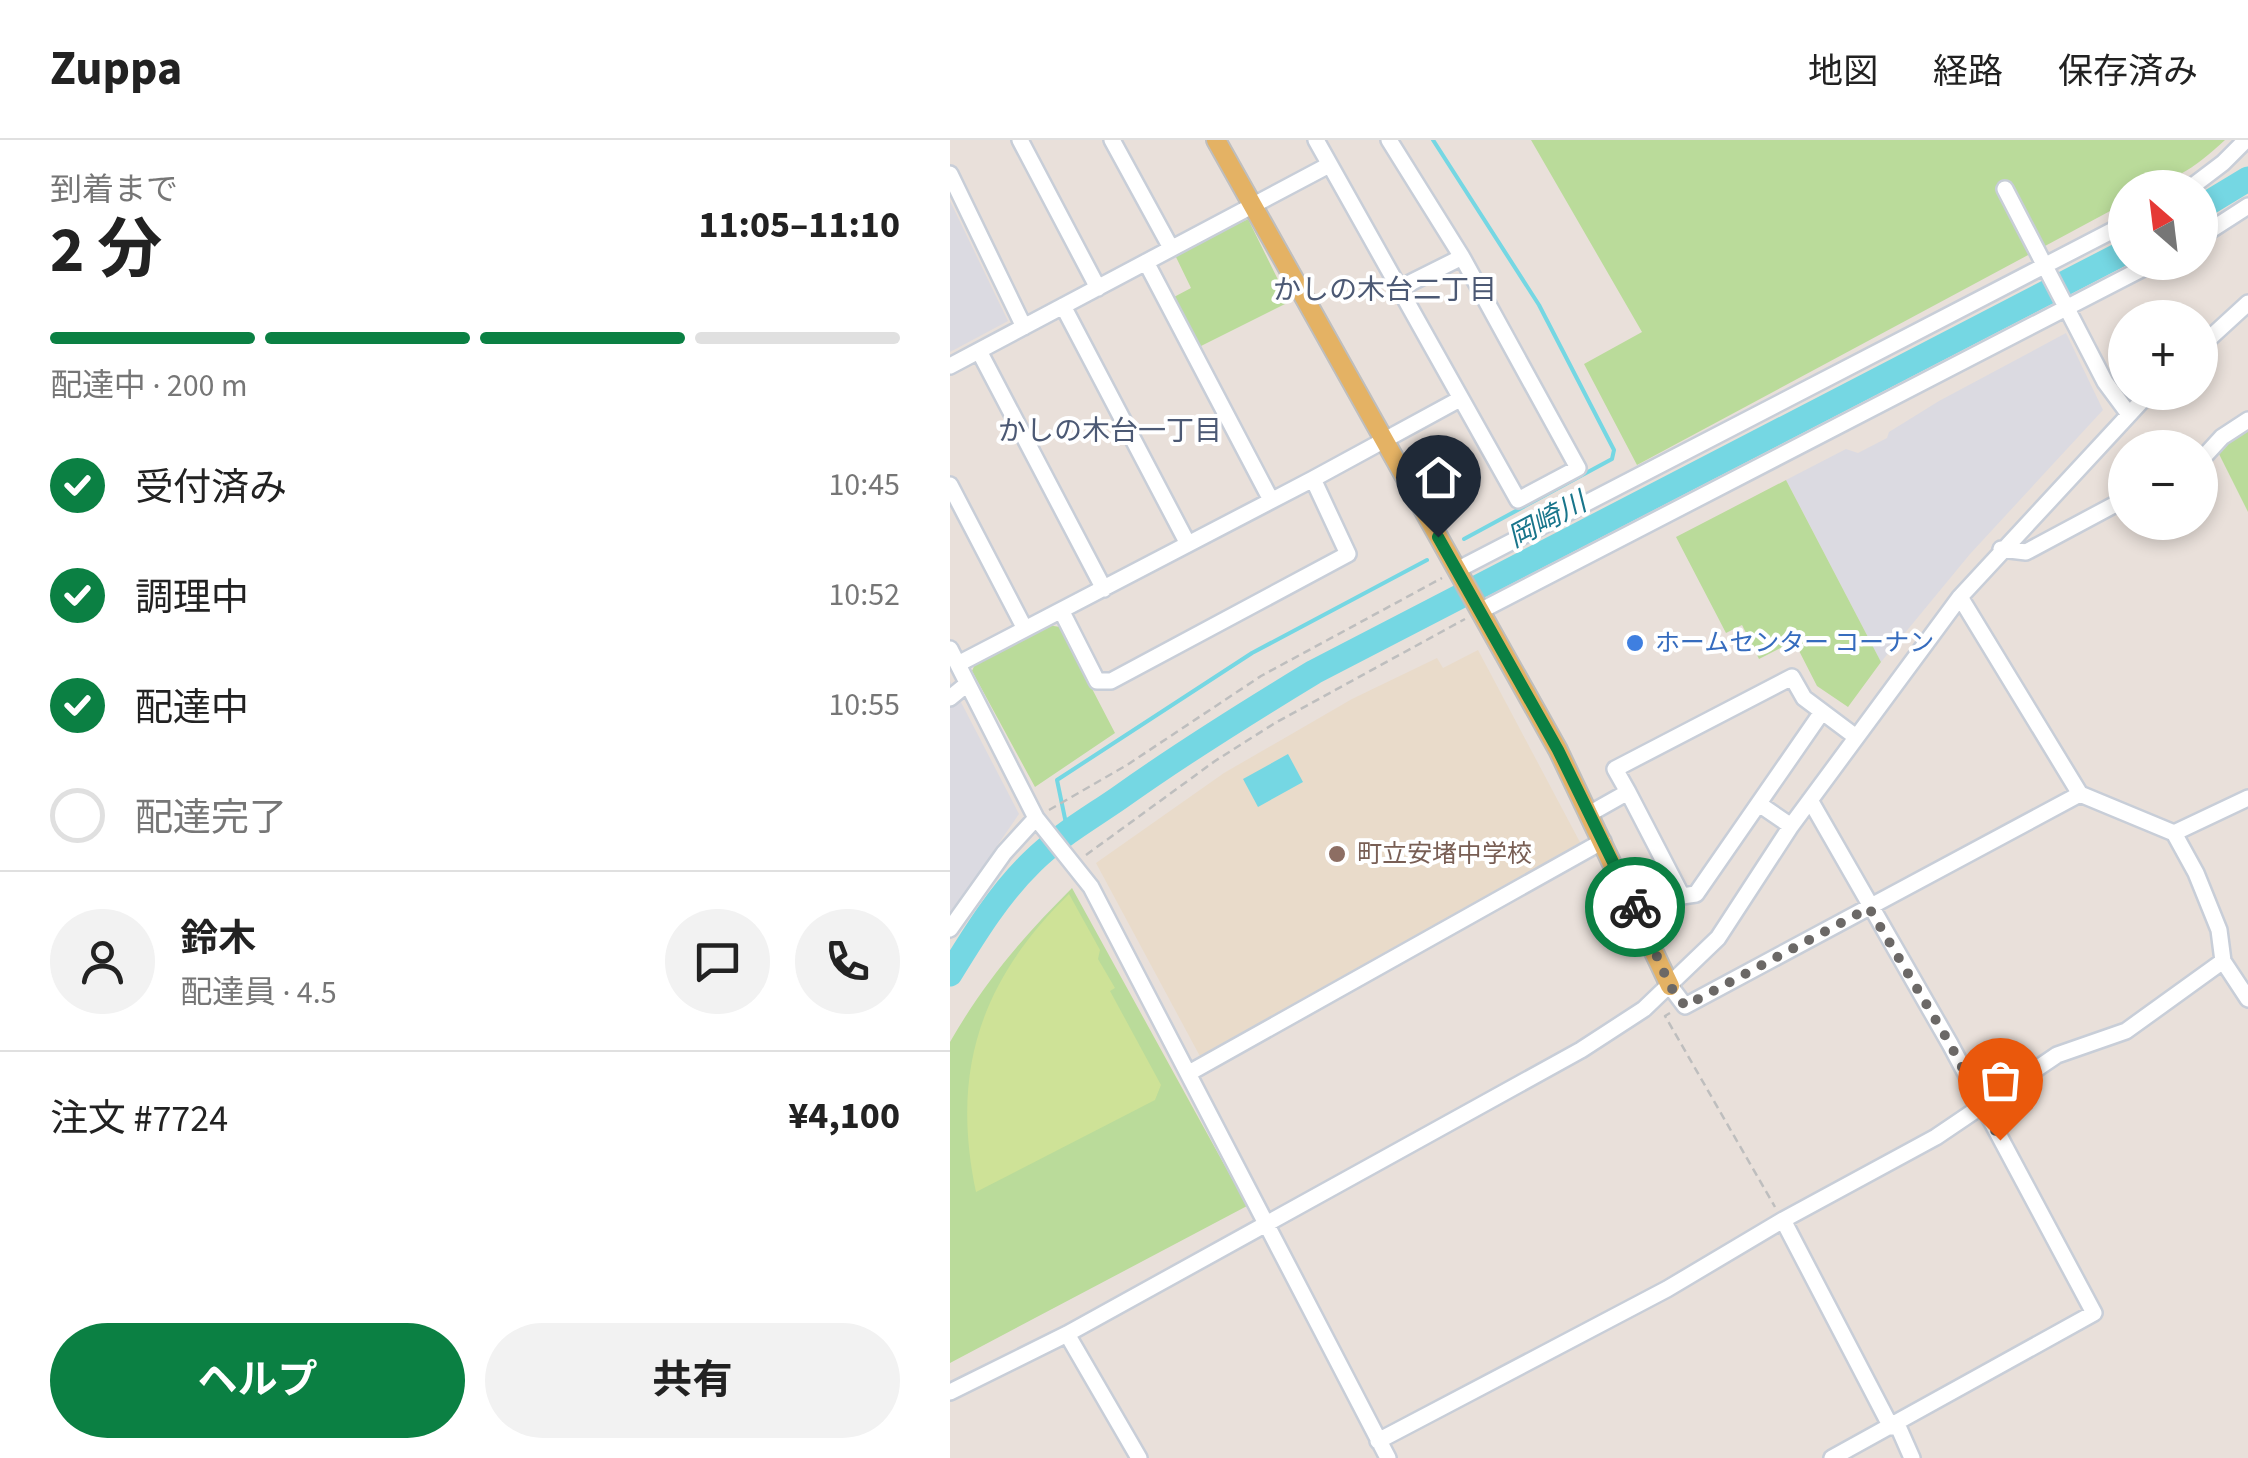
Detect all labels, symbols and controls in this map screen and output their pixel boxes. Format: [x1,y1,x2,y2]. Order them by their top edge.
text: Zuppa [50,35,182,103]
text: 地図 [1808,47,1878,97]
text: 経路 [1933,47,2003,97]
text: 保存済み [2058,47,2198,97]
text: 到着まで [50,167,178,213]
north arrow [2108,170,2218,280]
map controls [2108,170,2218,540]
text: 11:05–11:10 [698,198,900,252]
text: 2 分 [50,204,162,297]
district label: かしの木台二丁目 [1273,270,1497,310]
button: + [2108,300,2218,410]
text: 配達中 · 200 m [50,363,247,409]
district label: かしの木台一丁目 [998,411,1222,451]
button: − [2108,430,2218,540]
pin [1396,435,1481,538]
icon: home [1411,450,1466,505]
icon: check [50,458,105,513]
text: 受付済み [135,461,287,515]
text: 10:45 [828,462,900,508]
water label: 岡崎川 [1501,481,1596,557]
icon: check [50,568,105,623]
text: 調理中 [135,571,249,625]
text: 10:52 [828,572,900,618]
place label: ホームセンター コーナン [1655,625,1934,661]
marker: ホームセンター コーナン [1624,632,1646,654]
icon: check [50,678,105,733]
text: 配達中 [135,681,249,735]
text: 10:55 [828,682,900,728]
text: 配達完了 [135,791,287,845]
place label: 町立安堵中学校 [1357,836,1532,872]
marker: 町立安堵中学校 [1326,843,1348,865]
courier [1585,857,1685,957]
icon: bike [1608,880,1663,935]
button: person [50,909,155,1014]
button: chat [665,909,770,1014]
button: phone [795,909,900,1014]
text: 鈴木 [180,912,256,966]
text: 配達員 · 4.5 [180,970,337,1016]
pin [1958,1038,2043,1141]
icon: bag [1973,1053,2028,1108]
text: ¥4,100 [788,1089,900,1143]
text: 注文 #7724 [50,1092,228,1146]
button: ヘルプ [50,1323,465,1438]
button: 共有 [485,1323,900,1438]

